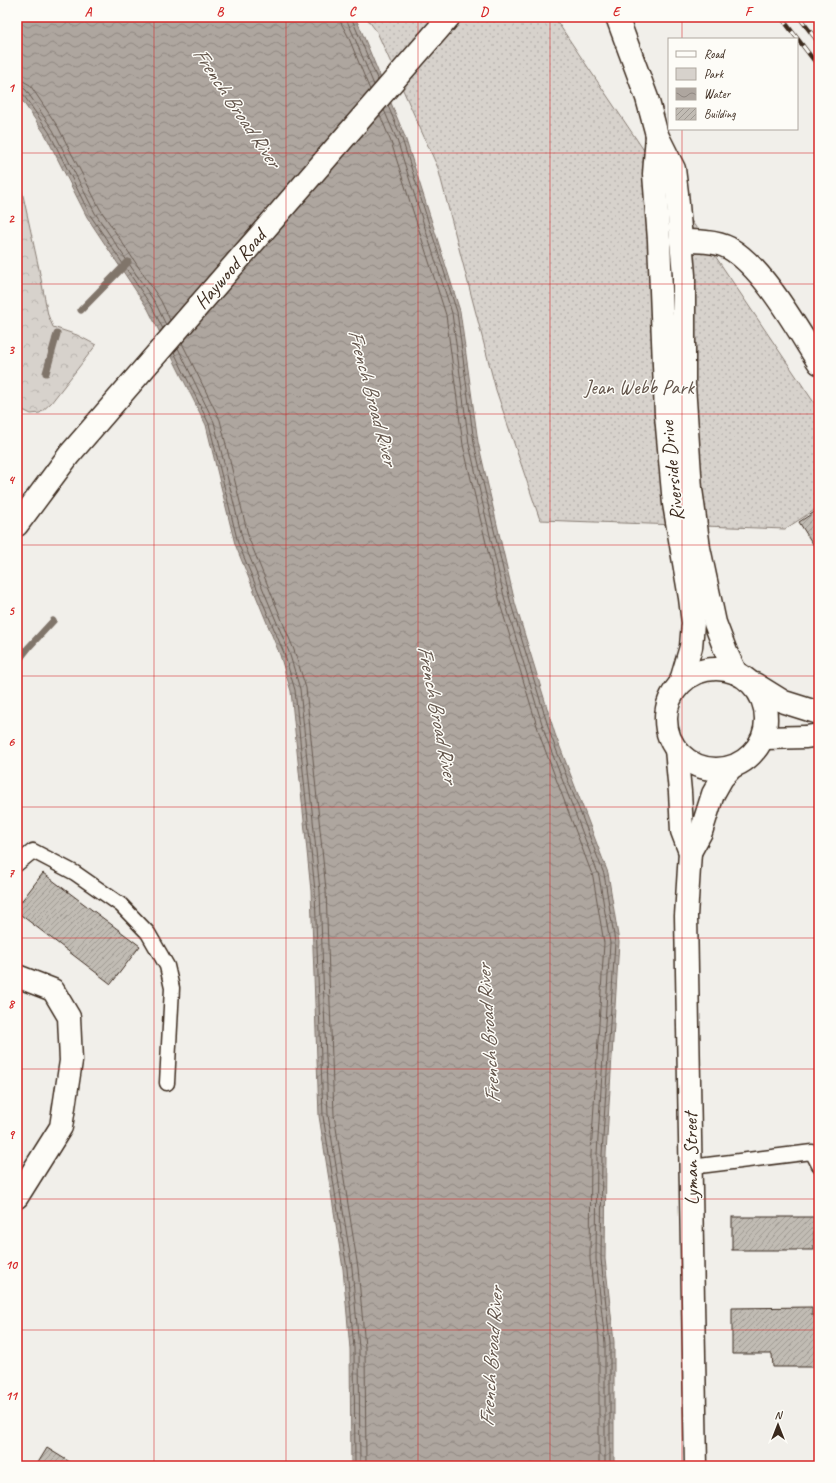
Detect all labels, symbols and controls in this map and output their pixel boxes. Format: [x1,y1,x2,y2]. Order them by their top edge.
text: A [85,4,93,20]
text: B [217,4,225,20]
text: C [349,4,357,20]
text: D [480,4,489,20]
text: E [613,4,622,20]
text: F [745,4,754,20]
legend [668,38,798,130]
water label: French Broad River [187,42,289,175]
text: Road [704,46,726,62]
text: Park [704,66,725,82]
text: 1 [8,80,16,96]
text: Water [704,86,732,102]
text: Building [704,106,736,122]
text: 2 [8,211,15,227]
street label: Haywood Road [189,222,273,314]
water label: French Broad River [342,326,404,471]
text: 3 [8,342,15,358]
park label: Jean Webb Park [583,375,695,400]
street label: Riverside Drive [654,418,690,522]
text: 4 [8,472,16,488]
text: 5 [8,603,15,619]
water label: French Broad River [412,643,465,788]
text: 6 [8,734,15,750]
text: 7 [8,865,15,881]
water label: French Broad River [470,960,506,1104]
text: 8 [8,996,16,1012]
street label: Lyman Street [678,1109,704,1206]
text: 9 [8,1127,15,1143]
text: 10 [5,1257,18,1273]
water label: French Broad River [473,1283,509,1427]
text: 11 [5,1388,19,1404]
north arrow [758,1405,798,1445]
text: N [775,1408,784,1422]

